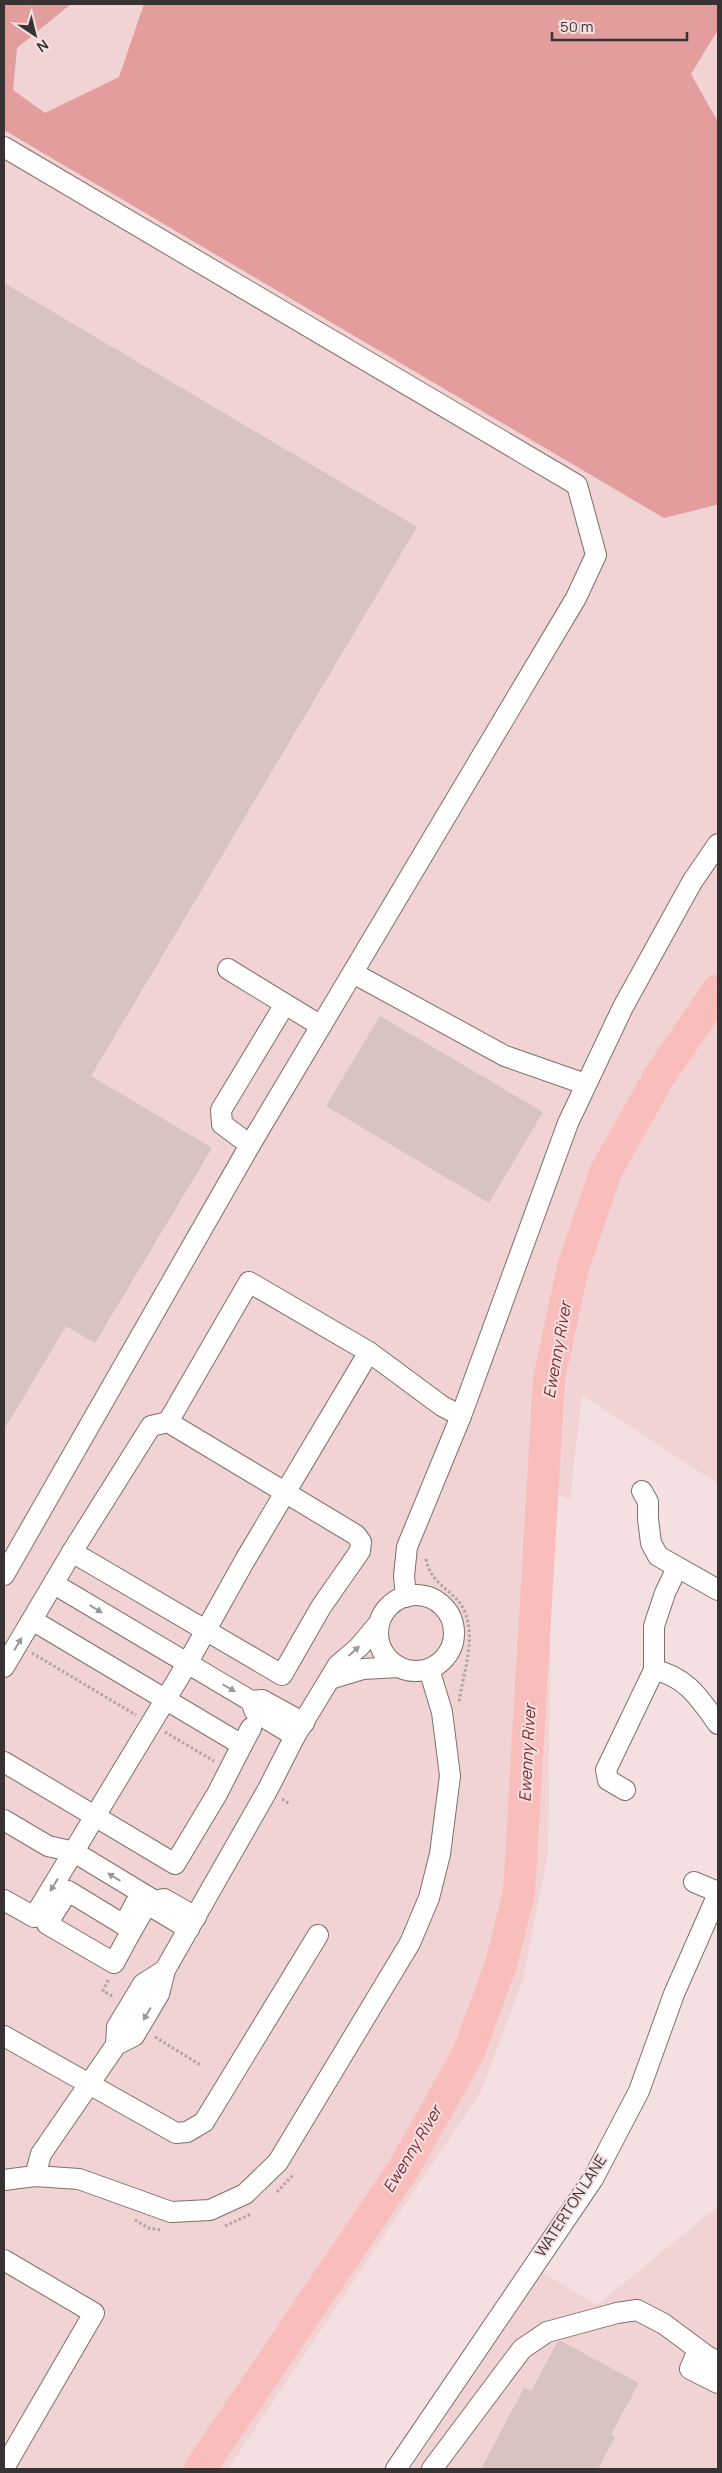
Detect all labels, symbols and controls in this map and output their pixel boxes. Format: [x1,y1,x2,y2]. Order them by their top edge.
north arrow [10,10,60,60]
scale bar [552,10,687,42]
text: 50 m [560,16,594,37]
text: N [33,35,52,57]
water label: Ewenny River [538,1298,577,1400]
one-way arrow [89,1605,102,1614]
one-way arrow [13,1637,22,1650]
one-way arrow [347,1645,359,1657]
one-way arrow [222,1684,236,1692]
water label: Ewenny River [513,1702,541,1802]
one-way arrow [108,1872,121,1881]
one-way arrow [49,1878,58,1891]
one-way arrow [142,2008,151,2021]
water label: Ewenny River [378,2100,448,2196]
street label: WATERTON LANE [530,2151,611,2261]

